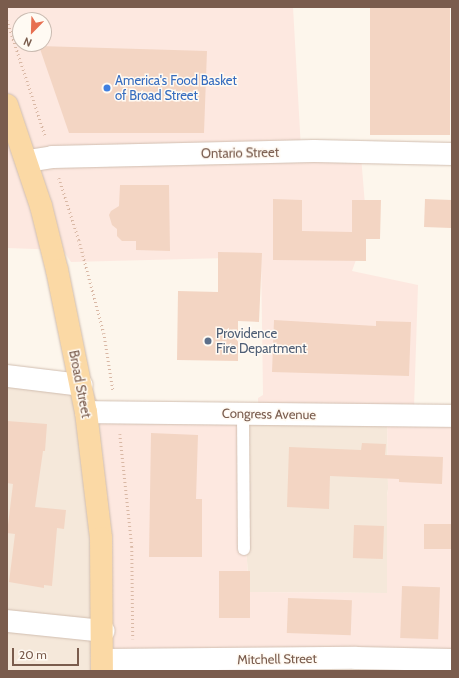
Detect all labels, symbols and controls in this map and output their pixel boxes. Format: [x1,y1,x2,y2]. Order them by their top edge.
north arrow [12,12,52,52]
text: N [21,34,34,50]
place label: America's Food Basket of Broad Street [115,73,237,104]
marker: America's Food Basket of Broad Street [102,83,112,93]
street label: Ontario Street [201,145,279,161]
place label: Providence Fire Department [216,326,307,357]
marker: Providence Fire Department [203,336,213,346]
street label: Broad Street [66,349,94,419]
street label: Congress Avenue [222,405,316,423]
scale bar [14,640,81,666]
text: 20 m [19,647,47,662]
street label: Mitchell Street [237,651,317,667]

